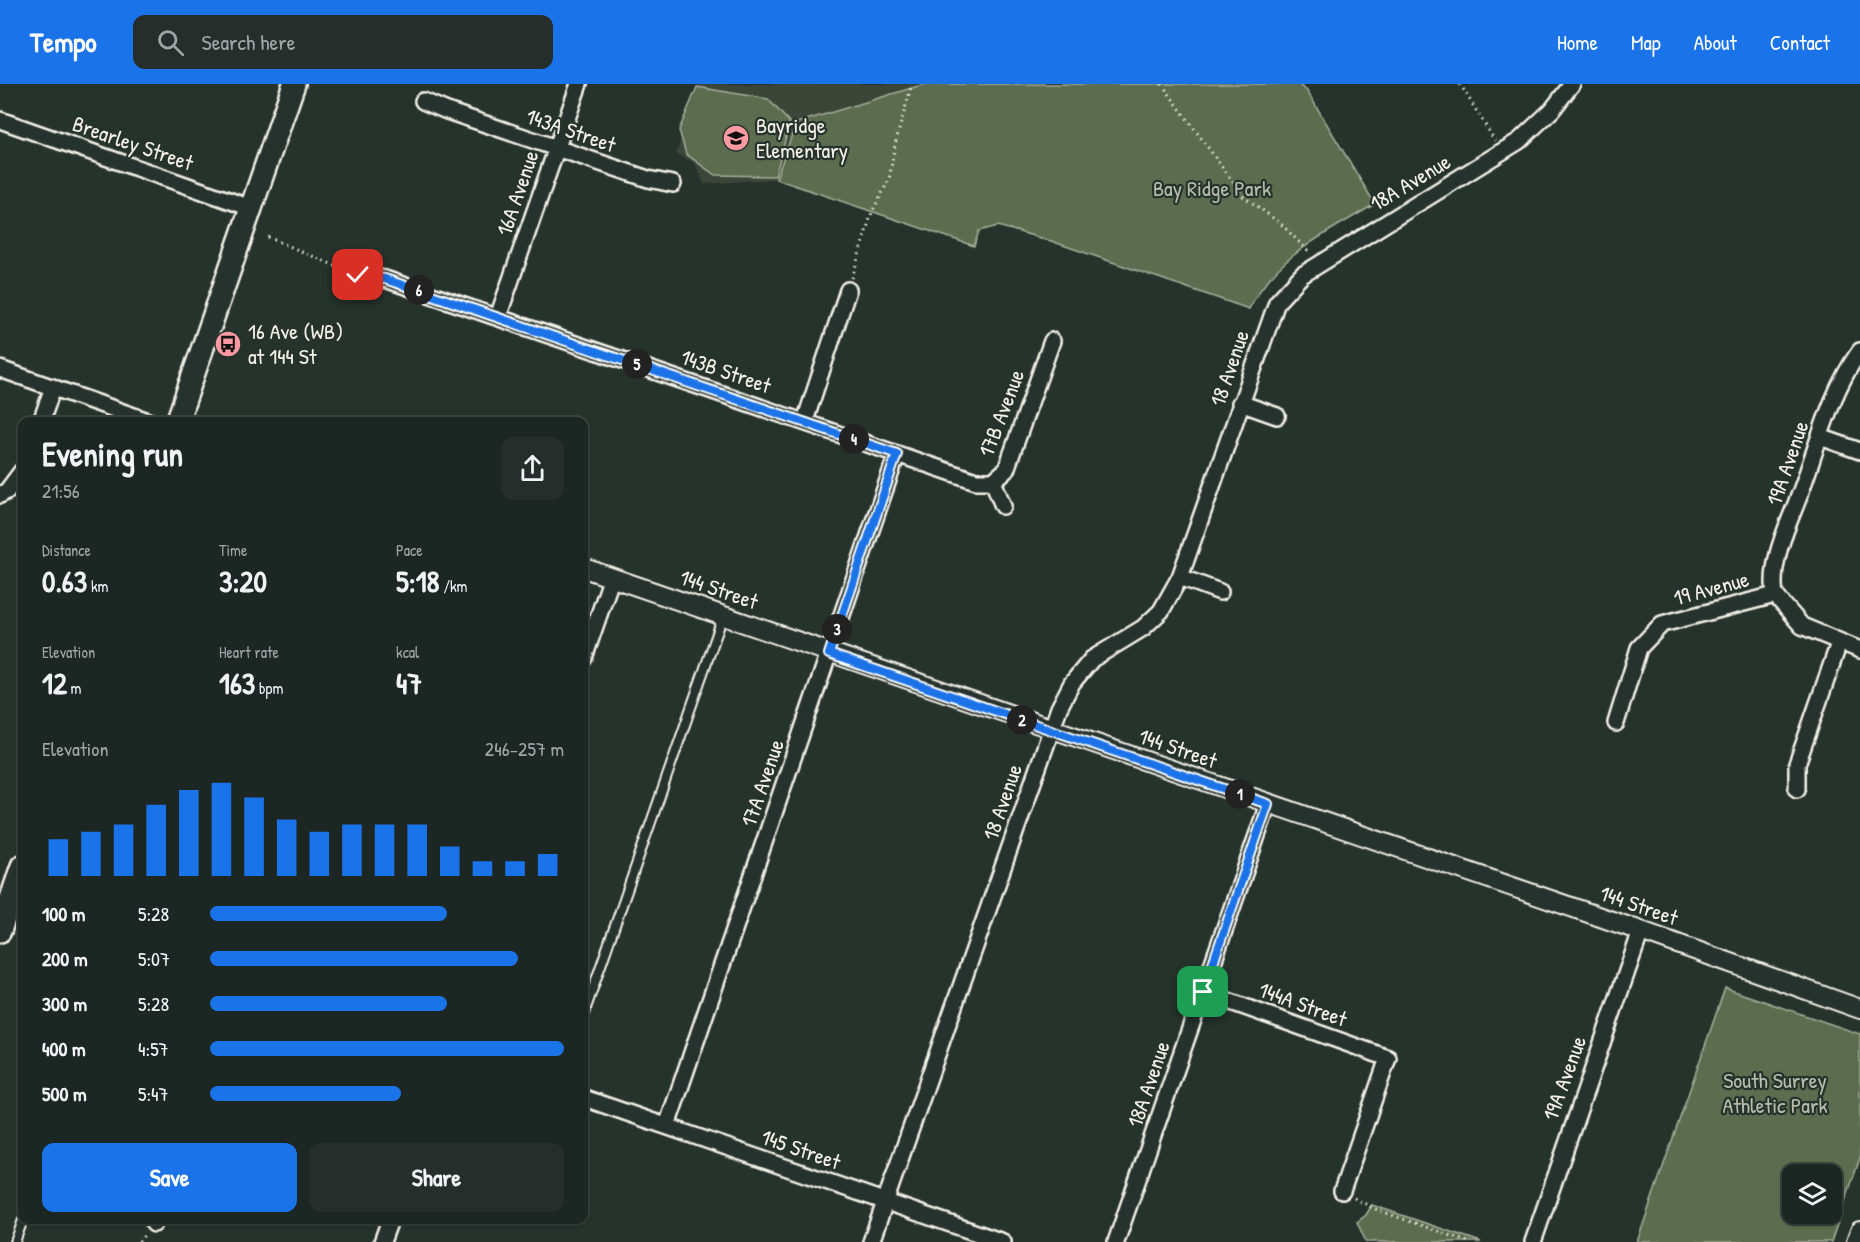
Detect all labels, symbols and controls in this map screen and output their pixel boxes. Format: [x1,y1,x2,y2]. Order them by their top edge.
search box [133,15,553,69]
text: Tempo [30,23,97,61]
icon: search [154,26,187,59]
text: Search here [202,27,296,57]
text: Home [1557,28,1598,57]
text: Map [1631,28,1661,57]
text: About [1694,28,1737,57]
text: Contact [1770,28,1830,57]
street label: 143A Street [522,101,620,159]
street label: Brearley Street [69,108,198,178]
place label: Bayridge Elementary [756,110,848,165]
school or university icon: Bayridge Elementary [721,123,751,153]
street label: 16A Avenue [488,146,546,240]
street label: 18A Avenue [1364,146,1456,218]
park label: Bay Ridge Park [1153,173,1271,203]
pin [332,249,383,300]
icon: check [341,258,374,291]
pin: 6 [404,275,434,305]
text: 6 [416,279,422,301]
place label: 16 Ave (WB) at 144 St [248,316,343,371]
street label: 18 Avenue [1202,326,1256,410]
bus stop icon: 16 Ave (WB) at 144 St [213,329,243,359]
street label: 143B Street [677,342,776,401]
pin: 5 [622,349,652,379]
text: 5 [634,353,640,375]
street label: 17B Avenue [971,365,1031,461]
street label: 19A Avenue [1759,416,1816,509]
pin: 4 [839,424,869,454]
text: 4 [851,428,857,450]
text: Evening run [42,432,183,476]
button: share [501,437,564,500]
text: 21:56 [42,477,80,504]
text: Distance [42,539,91,561]
text: Time [219,539,247,561]
text: Pace [396,539,423,561]
text: 0.63 [42,561,87,601]
text: 3:20 [219,561,267,601]
text: 5:18 [396,561,440,601]
street label: 144 Street [676,562,762,616]
street label: 19 Avenue [1670,563,1752,612]
text: km [87,575,108,597]
text: /km [440,575,468,597]
pin: 3 [822,614,852,644]
text: 3 [833,618,841,640]
text: Elevation [42,641,95,663]
text: Heart rate [219,641,279,663]
text: kcal [396,641,419,663]
text: 12 [42,663,67,703]
text: 163 [219,663,255,703]
text: 47 [396,663,422,703]
text: m [67,677,82,699]
text: bpm [255,677,283,699]
pin: 2 [1007,705,1037,735]
text: 2 [1018,709,1026,731]
street label: 144 Street [1135,721,1221,775]
text: Elevation [42,735,108,762]
text: 246–257 m [485,735,564,762]
street label: 17A Avenue [733,735,791,831]
street label: 18 Avenue [975,760,1029,844]
pin: 1 [1225,779,1255,809]
text: 1 [1237,783,1243,805]
street label: 144 Street [1596,878,1682,932]
text: 100 m [42,900,85,927]
text: 5:28 [138,900,169,927]
text: 200 m [42,945,87,972]
text: 5:07 [138,945,170,972]
pin [1177,966,1228,1017]
street label: 144A Street [1255,974,1352,1034]
icon: arrive [1186,975,1219,1008]
text: 300 m [42,990,87,1017]
text: 5:28 [138,990,169,1017]
street label: 19A Avenue [1535,1031,1593,1124]
text: 400 m [42,1035,86,1062]
text: 4:57 [138,1035,169,1062]
street label: 18A Avenue [1119,1037,1177,1131]
park label: South Surrey Athletic Park [1722,1065,1828,1120]
text: 500 m [42,1080,87,1107]
text: 5:47 [138,1080,169,1107]
street label: 145 Street [757,1121,845,1177]
button: Save [42,1143,297,1212]
button: Share [309,1143,564,1212]
map controls [1782,1164,1842,1224]
button: layers [1782,1164,1842,1224]

